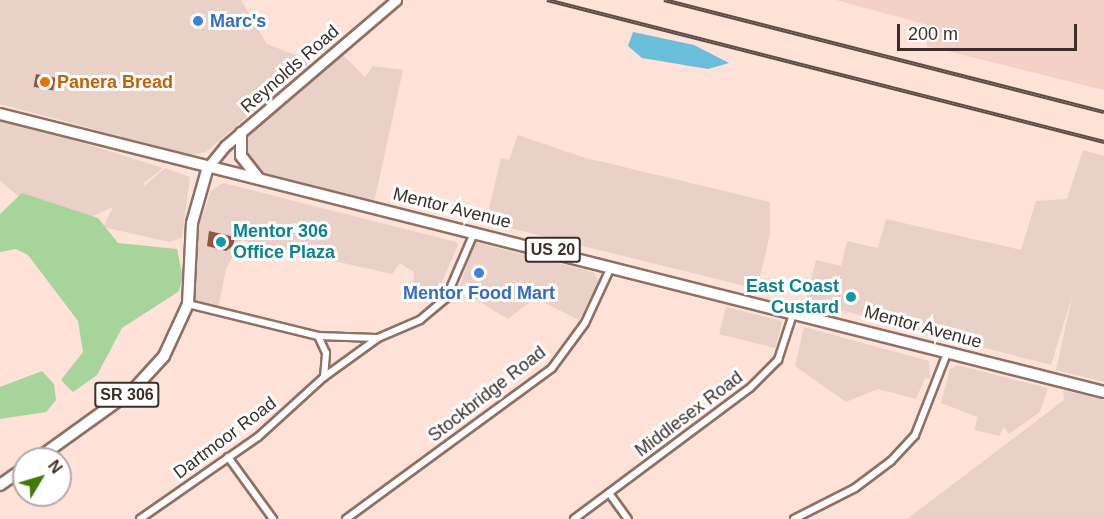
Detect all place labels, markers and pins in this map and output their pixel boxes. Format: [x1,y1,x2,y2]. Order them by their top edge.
place label: Marc's [210,10,266,32]
marker: Marc's [191,14,205,28]
place label: Panera Bread [57,71,173,93]
marker: Panera Bread [38,75,52,89]
place label: Mentor 306 Office Plaza [233,221,335,264]
marker: Mentor 306 Office Plaza [214,235,228,249]
marker: Mentor Food Mart [472,266,486,280]
place label: East Coast Custard [746,276,839,318]
place label: Mentor Food Mart [403,282,555,304]
marker: East Coast Custard [844,290,858,304]

